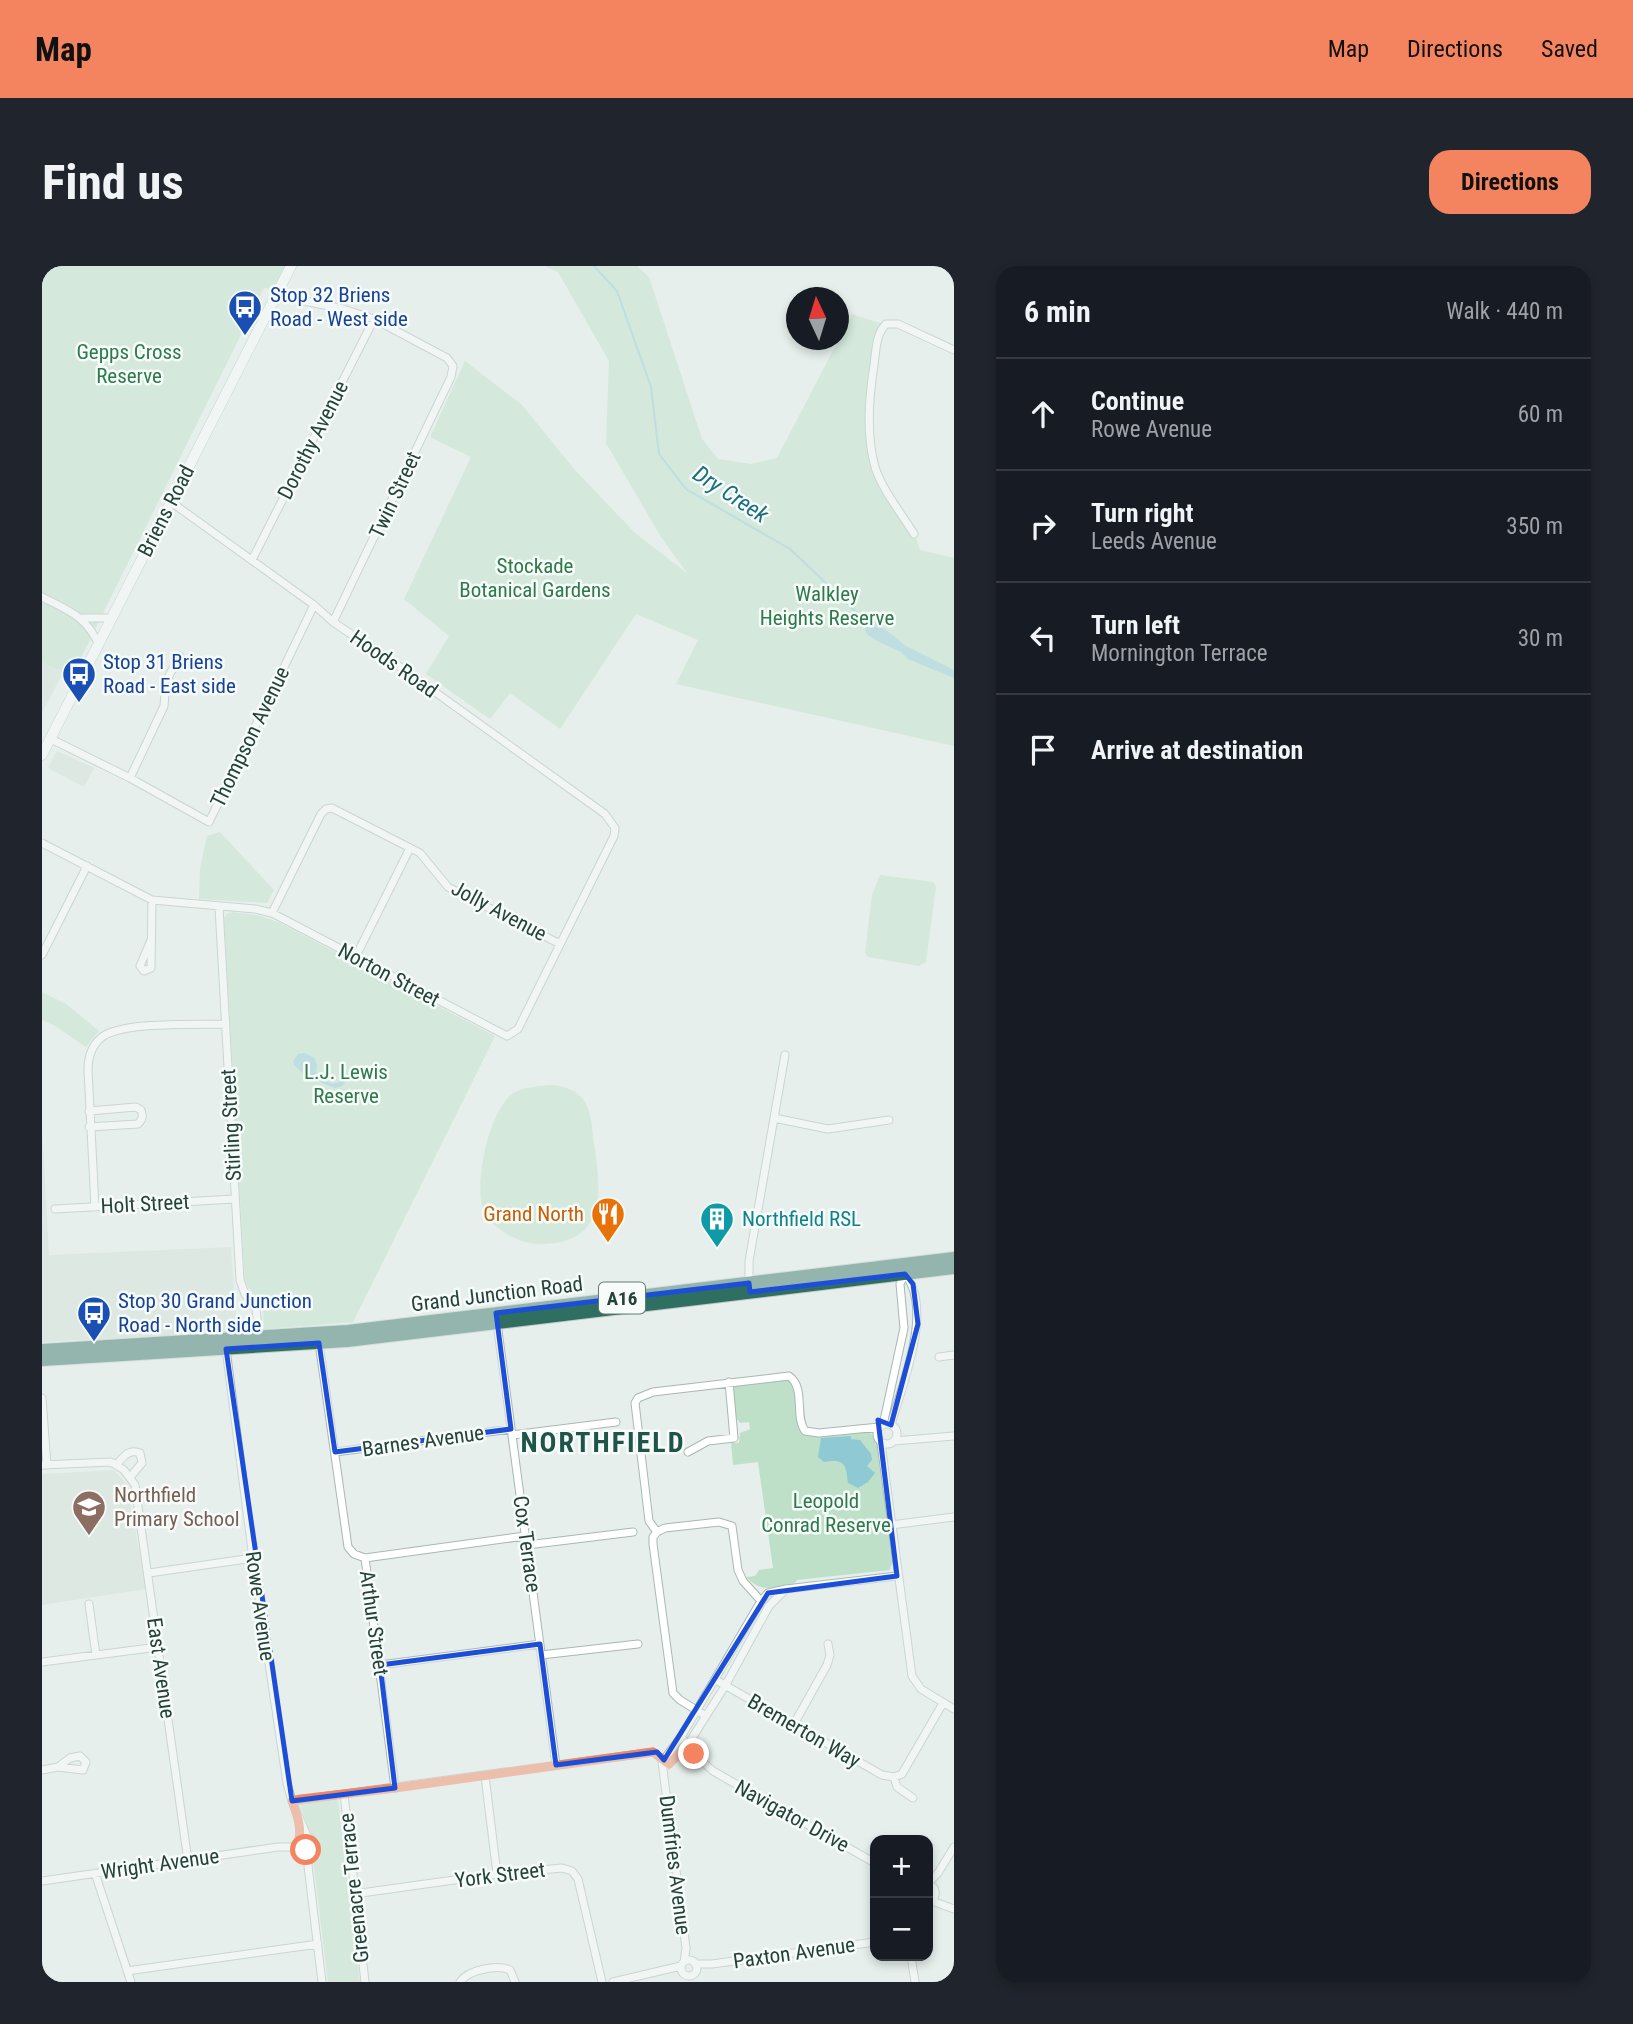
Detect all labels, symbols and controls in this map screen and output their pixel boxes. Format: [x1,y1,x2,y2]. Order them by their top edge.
text: Map [35,30,92,69]
text: Map [1328,35,1369,63]
text: Directions [1407,35,1503,63]
text: Saved [1541,35,1598,63]
button: Directions [1429,150,1591,214]
text: Find us [42,154,184,211]
place label: Stop 32 Briens Road - West side [270,283,408,331]
north arrow [786,287,849,350]
bus stop icon: Stop 32 Briens Road - West side [226,288,264,337]
text: 6 min [1024,294,1091,329]
text: Walk · 440 m [1446,298,1563,325]
park label: Gepps Cross Reserve [76,340,182,388]
street label: Dorothy Avenue [273,377,353,503]
text: Continue [1091,386,1184,416]
icon: ahead [1024,395,1062,433]
text: 60 m [1518,401,1563,428]
text: Rowe Avenue [1091,416,1212,443]
street label: Twin Street [364,448,426,542]
water label: Dry Creek [688,460,774,529]
street label: Briens Road [133,461,199,561]
text: Turn right [1091,498,1193,528]
icon: right [1024,507,1062,545]
text: 350 m [1506,513,1563,540]
text: Leeds Avenue [1091,528,1217,555]
park label: Stockade Botanical Gardens [459,554,611,602]
park label: Walkley Heights Reserve [760,582,894,630]
text: Turn left [1091,610,1180,640]
icon: left [1024,619,1062,657]
street label: Hoods Road [346,625,442,703]
text: 30 m [1518,625,1563,652]
text: Mornington Terrace [1091,640,1268,667]
place label: Stop 31 Briens Road - East side [103,650,236,698]
bus stop icon: Stop 31 Briens Road - East side [60,655,98,704]
street label: Thompson Avenue [206,663,294,811]
icon: arrive [1024,731,1062,769]
text: Arrive at destination [1091,735,1303,765]
street label: Jolly Avenue [447,876,551,946]
street label: Norton Street [334,938,444,1012]
park label: L.J. Lewis Reserve [304,1060,388,1108]
street label: Stirling Street [216,1068,246,1182]
street label: Holt Street [100,1190,190,1218]
restaurant icon: Grand North [589,1195,627,1244]
building icon: Northfield RSL [698,1200,736,1249]
place label: Grand North [483,1202,584,1226]
place label: Northfield RSL [742,1207,861,1231]
street label: Grand Junction Road [410,1272,584,1316]
road number: A16 [599,1282,645,1314]
place label: Stop 30 Grand Junction Road - North side [118,1289,312,1337]
bus stop icon: Stop 30 Grand Junction Road - North side [75,1294,113,1343]
street label: Barnes Avenue [361,1421,486,1461]
district label: NORTHFIELD [520,1426,686,1459]
place label: Northfield Primary School [114,1483,240,1531]
school or university icon: Northfield Primary School [70,1488,108,1537]
park label: Leopold Conrad Reserve [761,1489,891,1537]
street label: Cox Terrace [508,1494,546,1594]
street label: Rowe Avenue [240,1550,280,1663]
street label: Arthur Street [355,1569,393,1677]
street label: East Avenue [142,1616,180,1720]
street label: Bremerton Way [743,1689,865,1773]
route end [678,1738,709,1769]
street label: Navigator Drive [731,1775,853,1857]
street label: Dumfries Avenue [655,1794,695,1936]
street label: Greenacre Terrace [334,1812,374,1964]
route start [290,1834,321,1865]
map controls [870,1835,933,1961]
button: + [870,1835,933,1898]
street label: Wright Avenue [99,1844,221,1884]
street label: York Street [453,1858,547,1892]
button: − [870,1898,933,1961]
street label: Paxton Avenue [732,1933,857,1973]

